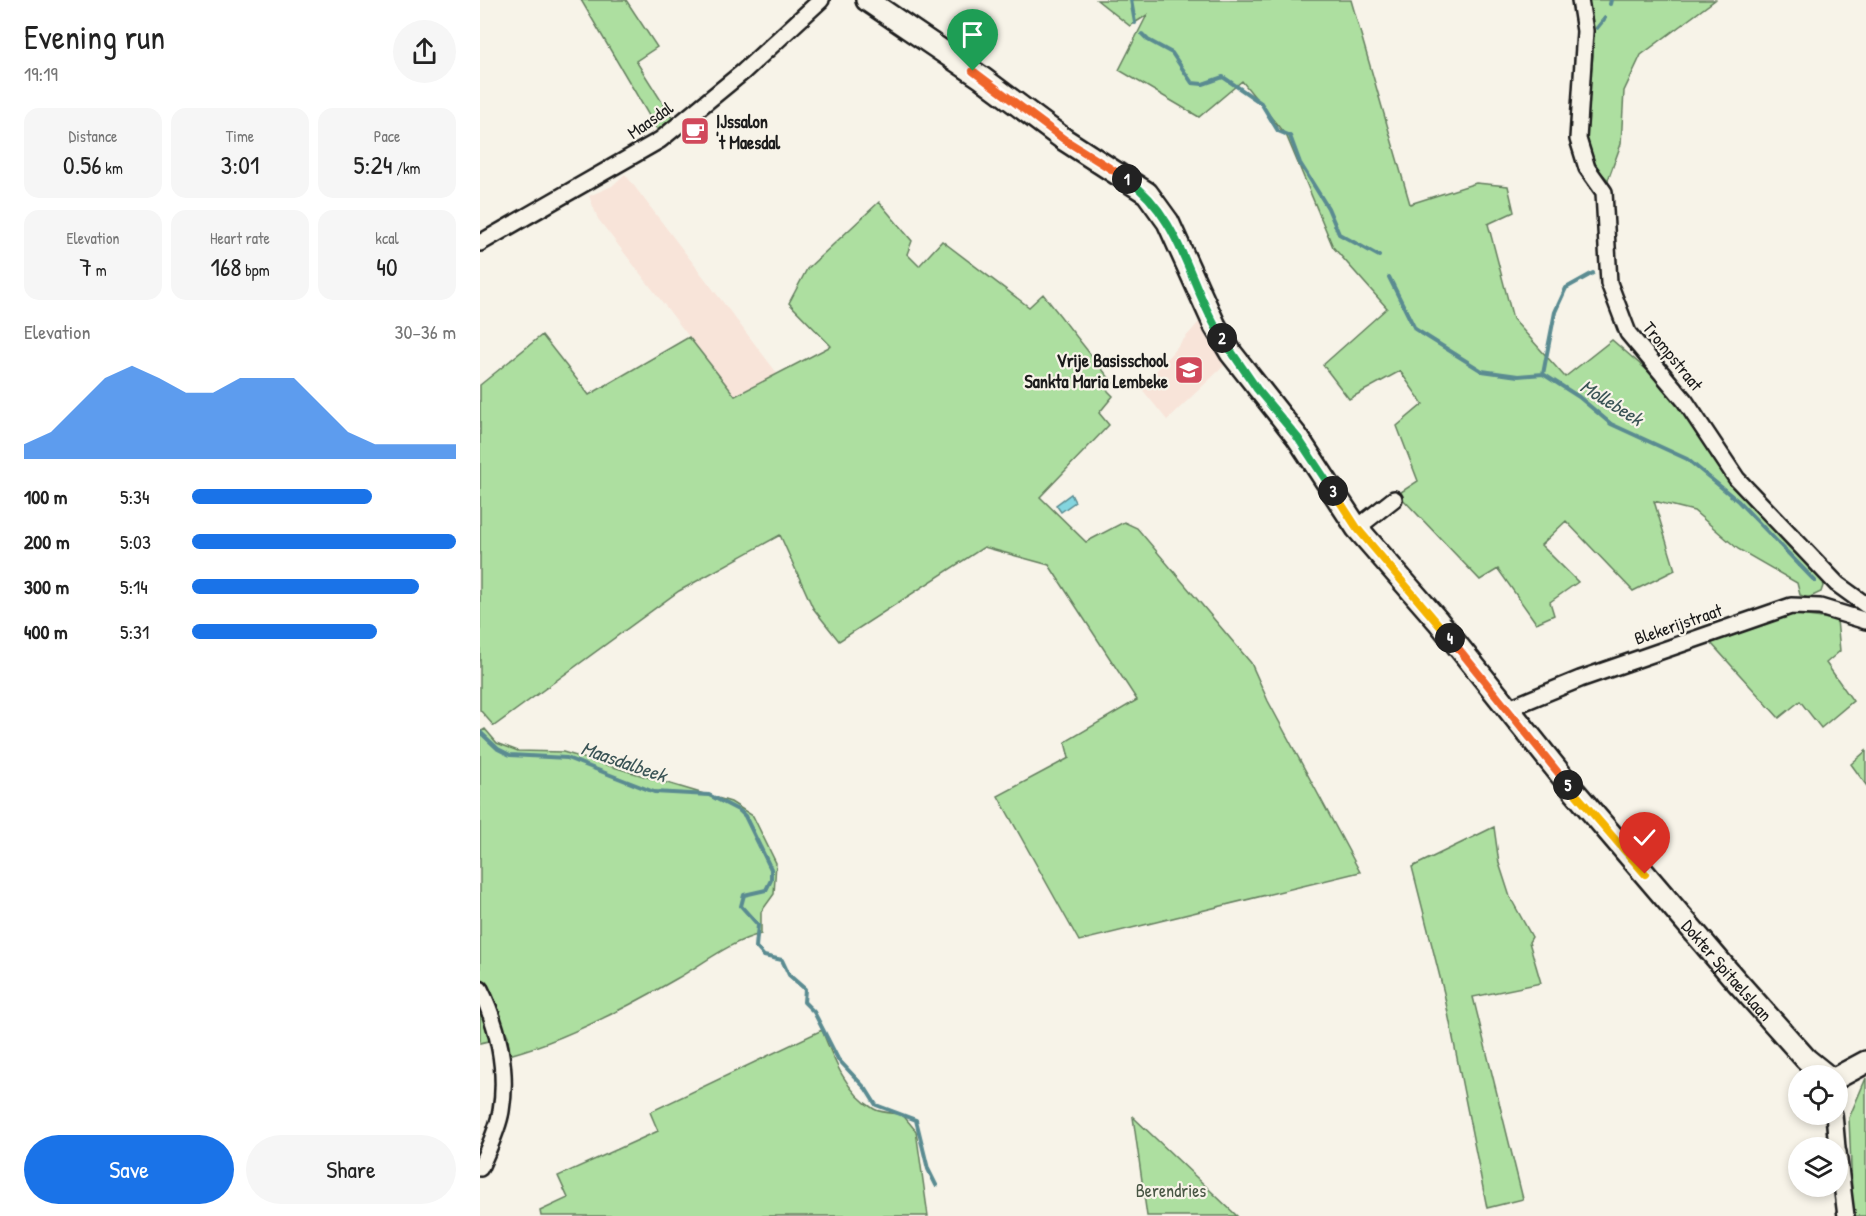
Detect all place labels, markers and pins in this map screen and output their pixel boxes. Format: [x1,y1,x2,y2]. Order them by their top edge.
pin [947,9,998,71]
place label: IJssalon 't Maesdal [716,109,781,155]
cafe icon: IJssalon 't Maesdal [679,115,711,147]
pin: 1 [1112,164,1142,194]
pin: 2 [1207,323,1237,353]
place label: Vrije Basisschool Sankta Maria Lembeke [1024,348,1169,394]
school or university icon: Vrije Basisschool Sankta Maria Lembeke [1173,354,1205,386]
pin: 3 [1318,476,1348,506]
pin: 4 [1435,623,1465,653]
pin: 5 [1553,770,1583,800]
pin [1619,812,1670,874]

